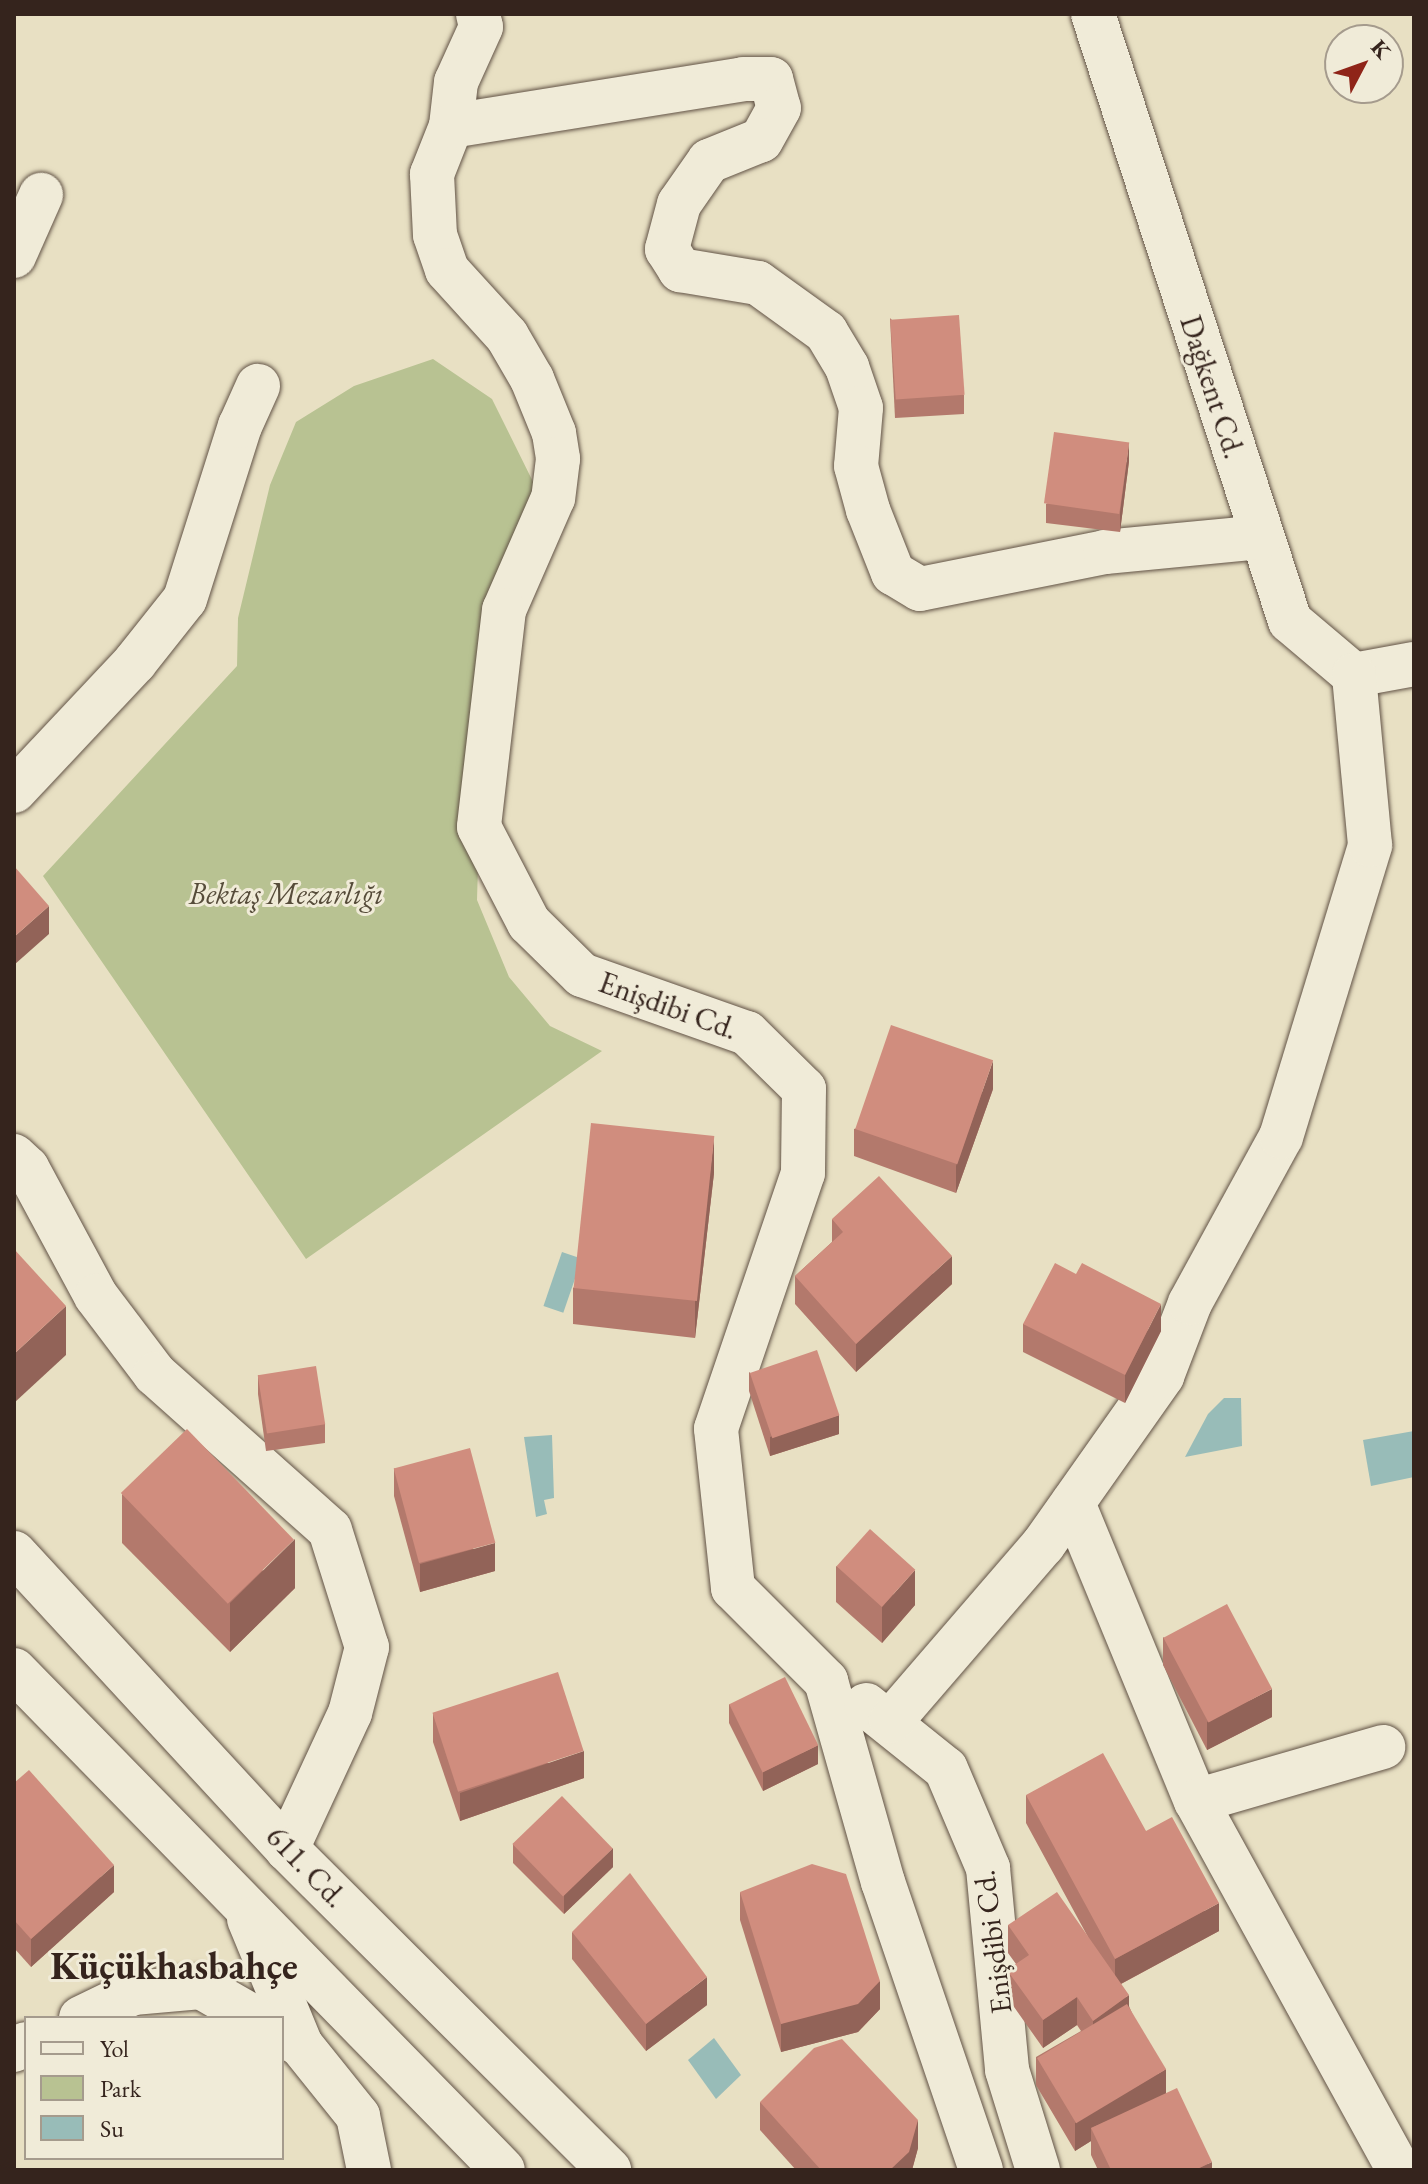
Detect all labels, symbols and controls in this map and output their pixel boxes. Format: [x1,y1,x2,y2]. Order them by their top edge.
north arrow [1324,24,1404,104]
text: K [1365,33,1397,65]
street label: Dağkent Cd. [1172,311,1252,463]
park label: Bektaş Mezarlığı [189,876,383,912]
street label: Enişdibi Cd. [594,964,742,1048]
street label: 611. Cd. [258,1819,354,1915]
street label: Enişdibi Cd. [966,1868,1020,2016]
district label: Küçükhasbahçe [50,1943,298,1989]
legend [24,2016,284,2160]
text: Yol [100,2033,129,2064]
text: Park [100,2073,141,2104]
text: Su [100,2113,124,2144]

